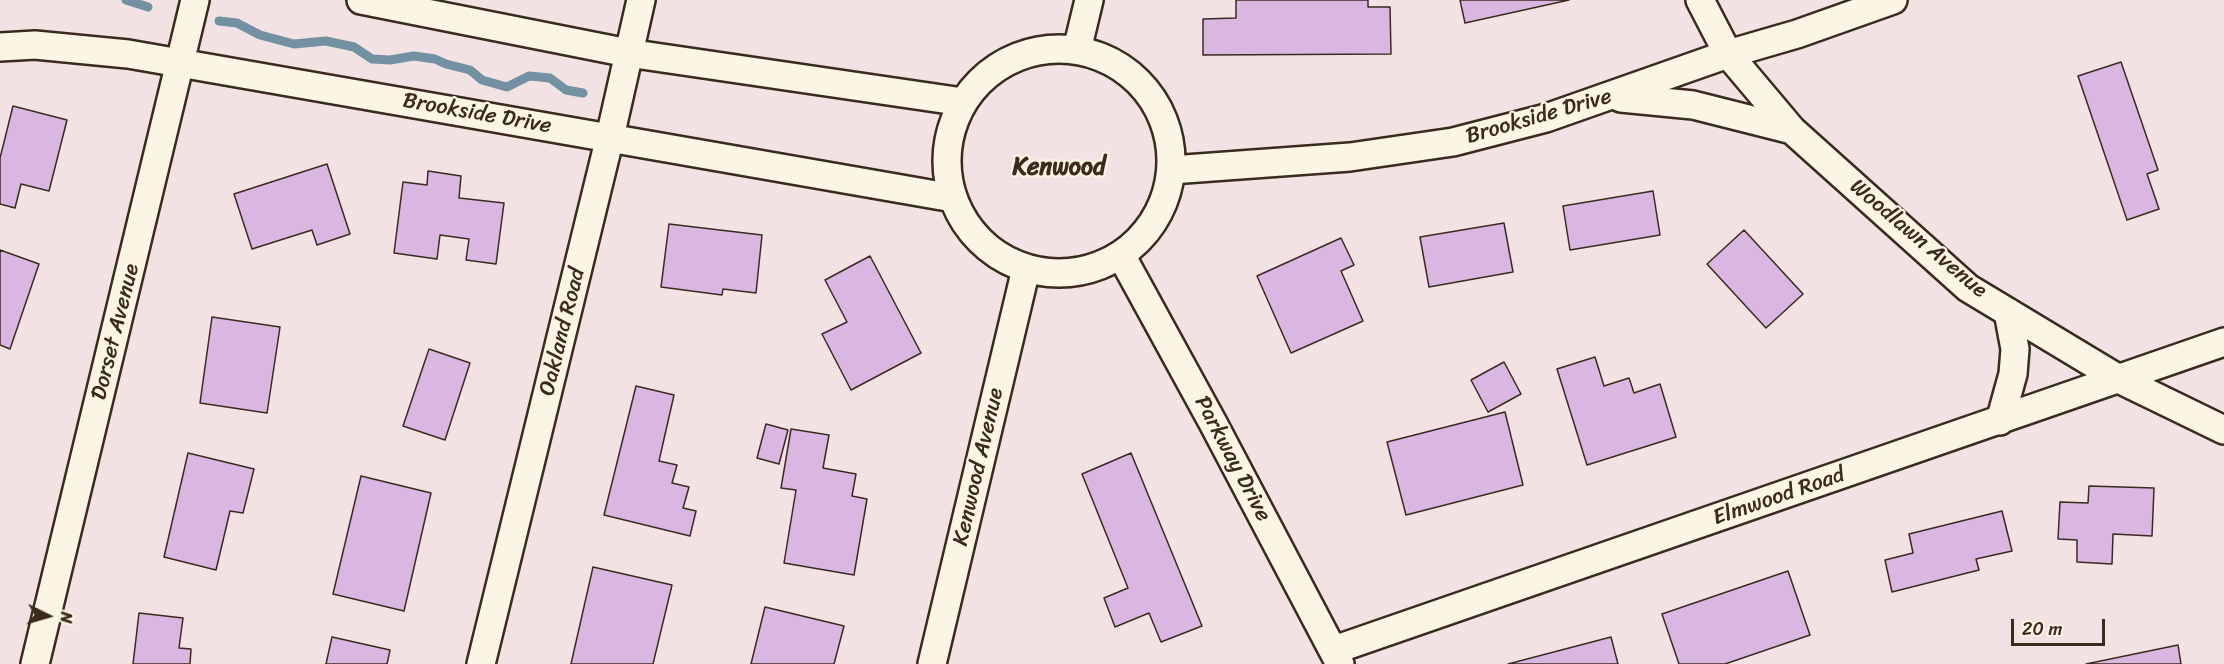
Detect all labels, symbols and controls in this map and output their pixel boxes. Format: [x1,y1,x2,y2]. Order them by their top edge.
street label: Brookside Drive [1463,84,1615,150]
street label: Brookside Drive [401,88,553,140]
district label: Kenwood [1012,154,1106,182]
street label: Woodlawn Avenue [1844,174,1992,304]
street label: Dorset Avenue [86,261,146,403]
street label: Oakland Road [534,265,592,399]
street label: Kenwood Avenue [948,385,1010,549]
street label: Parkway Drive [1188,392,1276,526]
street label: Elmwood Road [1710,462,1848,532]
north arrow [18,586,78,646]
scale bar [2014,607,2108,645]
text: N [52,611,81,624]
text: 20 m [2022,613,2062,645]

